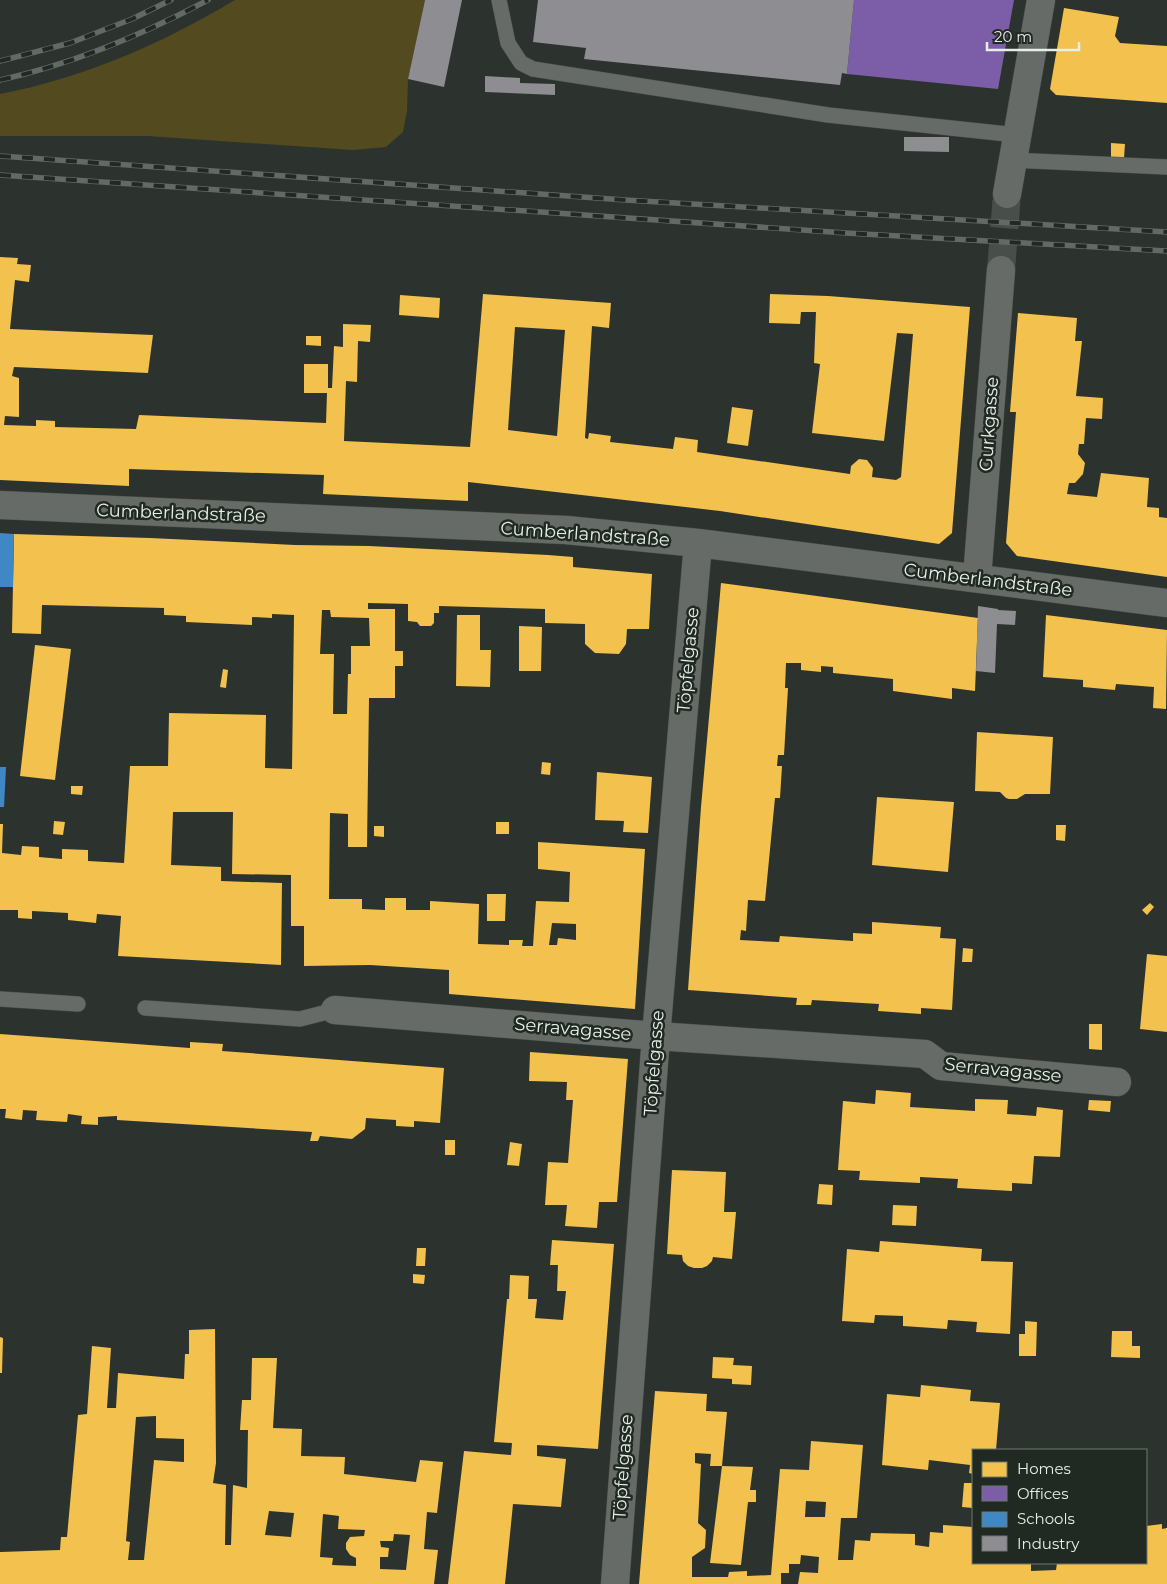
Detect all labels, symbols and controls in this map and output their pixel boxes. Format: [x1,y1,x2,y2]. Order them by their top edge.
scale bar [987,20,1080,52]
text: 20 m [994,27,1032,46]
street label: Gurkgasse [975,376,1003,472]
street label: Cumberlandstraße [96,499,266,527]
street label: Cumberlandstraße [500,517,671,551]
street label: Cumberlandstraße [902,559,1074,601]
street label: Töpfelgasse [672,606,704,714]
street label: Töpfelgasse [639,1009,669,1117]
street label: Serravagasse [514,1013,633,1045]
street label: Serravagasse [943,1053,1063,1087]
street label: Töpfelgasse [608,1413,638,1521]
legend [972,1449,1147,1564]
text: Homes [1017,1459,1071,1478]
text: Offices [1017,1484,1069,1503]
text: Schools [1017,1509,1075,1528]
text: Industry [1017,1534,1080,1553]

